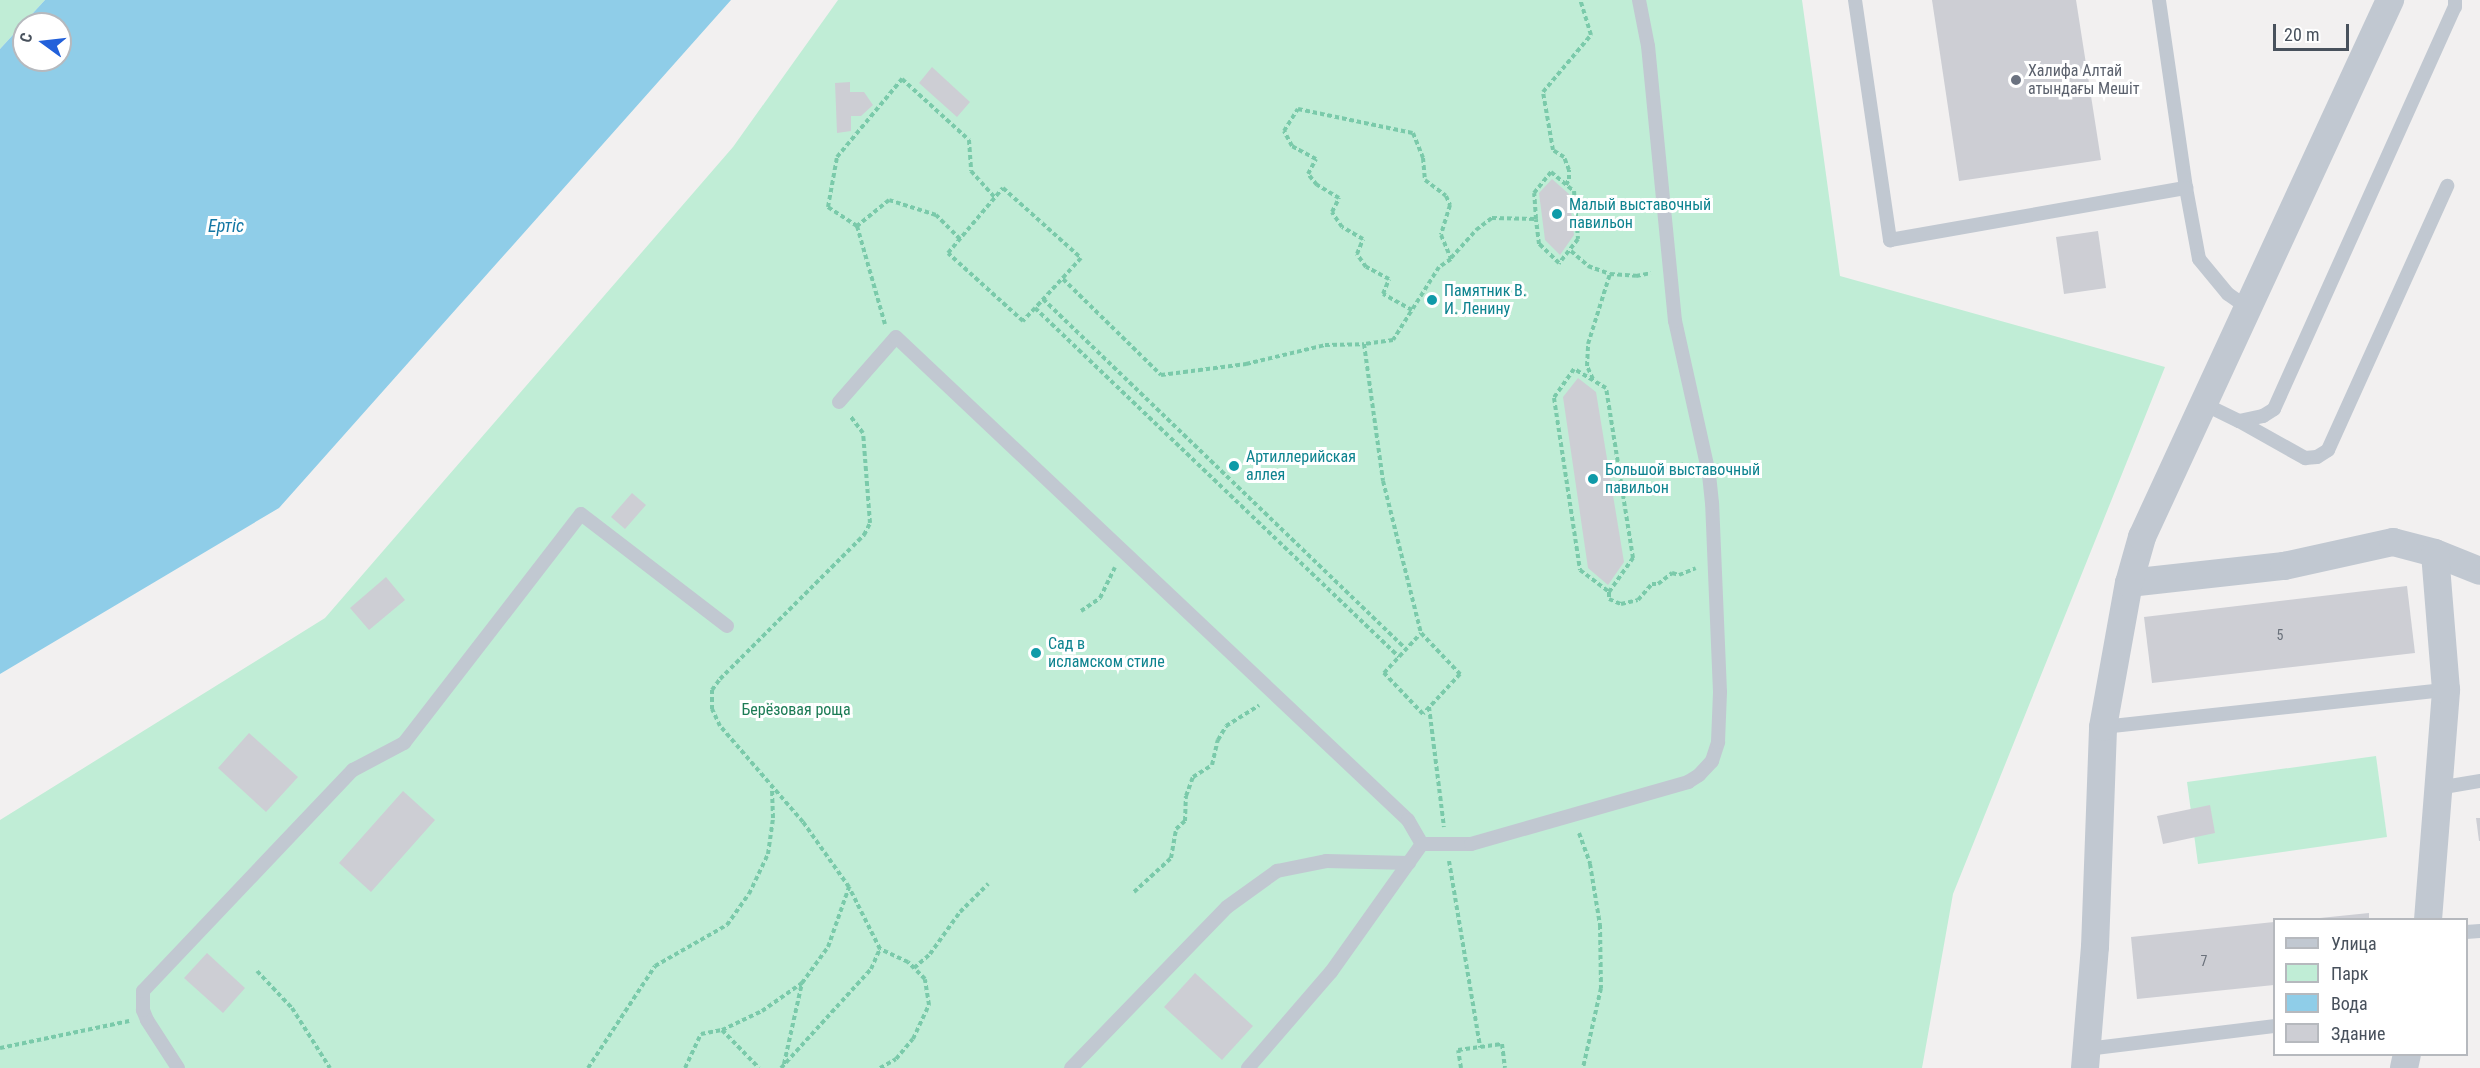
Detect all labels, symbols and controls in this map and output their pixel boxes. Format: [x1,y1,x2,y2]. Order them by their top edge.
north arrow [12,12,72,72]
scale bar [2276,12,2352,50]
text: 20 m [2284,24,2319,45]
text: С [16,31,36,45]
place label: Халифа Алтай атындағы Мешіт [2028,61,2139,99]
marker: Халифа Алтай атындағы Мешіт [2009,73,2023,87]
place label: Малый выставочный павильон [1569,195,1711,233]
marker: Малый выставочный павильон [1550,207,1564,221]
water label: Ертіс [208,215,244,237]
place label: Памятник В. И. Ленину [1444,281,1527,319]
marker: Памятник В. И. Ленину [1425,293,1439,307]
place label: Артиллерийская аллея [1246,447,1356,485]
marker: Артиллерийская аллея [1227,459,1241,473]
place label: Большой выставочный павильон [1605,460,1760,498]
marker: Большой выставочный павильон [1586,472,1600,486]
house number: 5 [2277,627,2283,643]
place label: Сад в исламском стиле [1048,634,1165,672]
marker: Сад в исламском стиле [1029,646,1043,660]
park label: Берёзовая роща [741,700,851,720]
legend [2273,918,2468,1056]
text: Улица [2331,933,2377,954]
house number: 7 [2201,953,2207,969]
text: Парк [2331,963,2368,984]
text: Вода [2331,993,2368,1014]
text: Здание [2331,1023,2385,1044]

